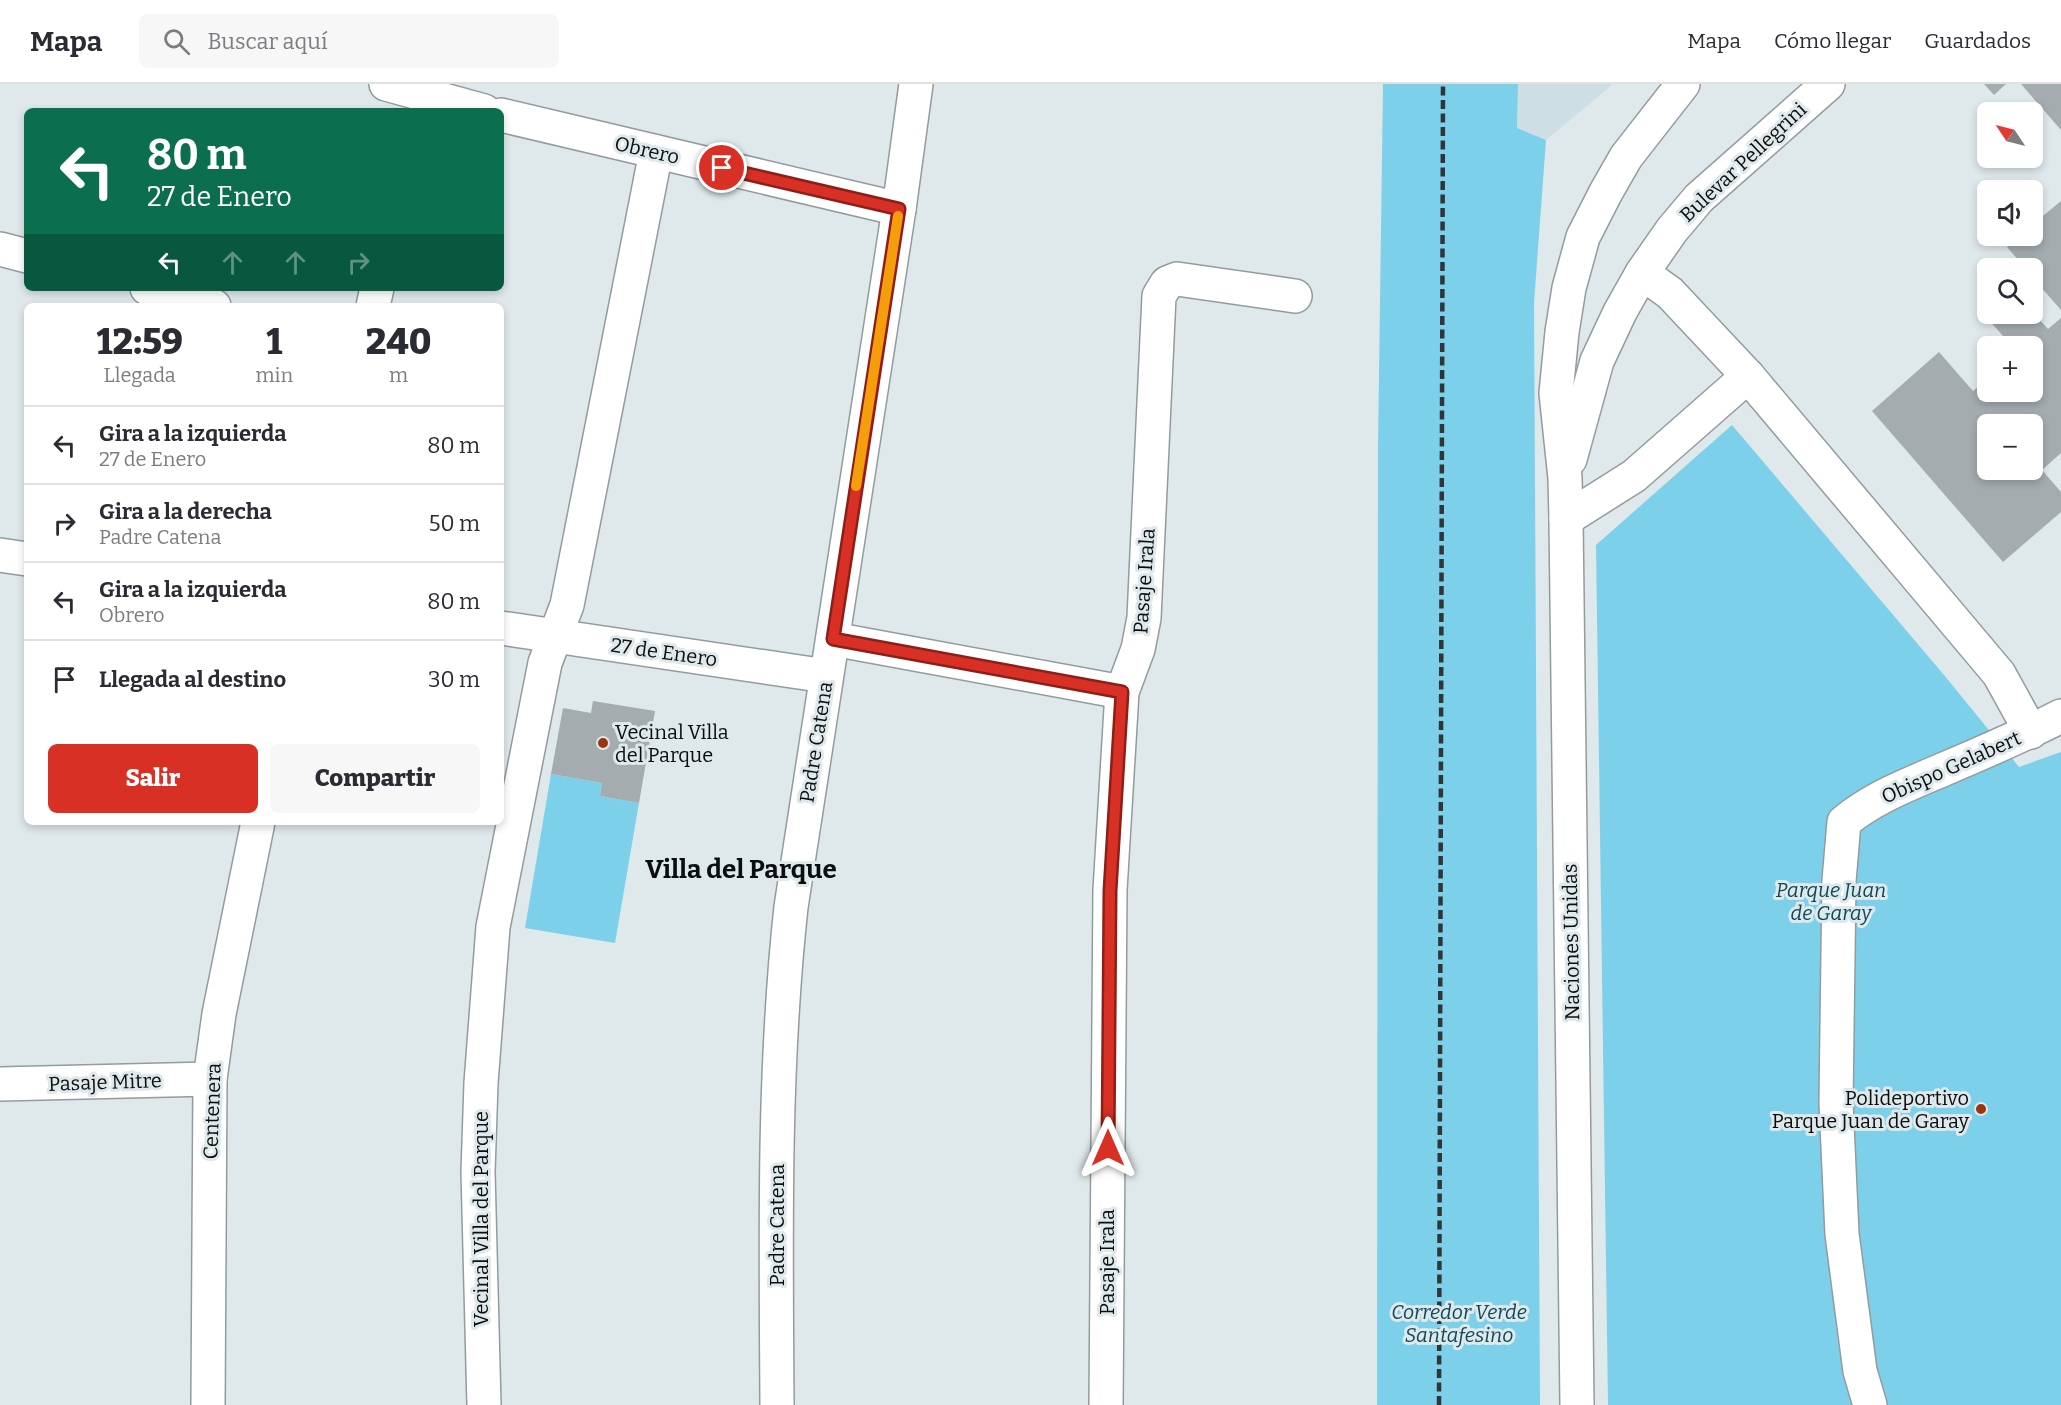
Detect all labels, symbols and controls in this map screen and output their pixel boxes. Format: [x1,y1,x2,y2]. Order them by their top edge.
search box [139,14,559,68]
text: Mapa [30,25,103,58]
icon: search [160,25,193,58]
text: Buscar aquí [208,28,327,55]
text: Mapa [1687,28,1741,54]
text: Cómo llegar [1774,28,1891,54]
text: Guardados [1924,28,2031,54]
street label: Bulevar Pellegrini [1675,97,1811,227]
north arrow [1977,102,2043,168]
map controls [1977,102,2043,480]
text: 80 m [147,130,247,180]
street label: Obrero [612,131,682,169]
icon: left [48,132,126,210]
pin [696,142,747,193]
icon: arrive [705,151,738,184]
button: sound [1977,180,2043,246]
text: 27 de Enero [147,181,292,213]
icon: left [153,246,186,279]
icon: ahead [216,246,249,279]
icon: ahead [279,246,312,279]
icon: right [342,246,375,279]
button: search [1977,258,2043,324]
text: 12:59 [97,320,183,364]
text: 1 [266,320,282,364]
text: 240 [366,320,431,364]
button: + [1977,336,2043,402]
text: Llegada [104,363,176,387]
text: min [255,363,293,387]
text: m [389,363,408,387]
button: − [1977,414,2043,480]
text: Gira a la izquierda [99,420,287,447]
icon: left [48,429,81,462]
text: 80 m [427,432,480,459]
text: 27 de Enero [99,447,206,471]
text: Gira a la derecha [99,498,272,525]
icon: right [48,507,81,540]
text: 50 m [429,510,480,537]
text: Padre Catena [99,525,221,549]
street label: Pasaje Irala [1128,527,1161,635]
text: Gira a la izquierda [99,576,287,603]
icon: left [48,585,81,618]
text: 80 m [427,588,480,615]
text: Obrero [99,603,165,627]
street label: 27 de Enero [609,633,719,671]
icon: arrive [48,663,81,696]
text: Llegada al destino [99,666,286,693]
text: 30 m [428,666,480,693]
street label: Padre Catena [795,680,837,804]
place label: Vecinal Villa del Parque [615,720,729,767]
street label: Obispo Gelabert [1878,726,2024,808]
marker: Vecinal Villa del Parque [596,736,610,750]
button: Salir [48,744,258,813]
button: Compartir [270,744,480,813]
district label: Villa del Parque [645,854,837,885]
street label: Naciones Unidas [1558,863,1584,1021]
park label: Parque Juan de Garay [1776,878,1886,925]
street label: Centenera [198,1062,226,1160]
street label: Pasaje Mitre [48,1068,162,1097]
place label: Polideportivo Parque Juan de Garay [1772,1086,1969,1133]
marker: Polideportivo Parque Juan de Garay [1974,1102,1988,1116]
street label: Vecinal Villa del Parque [469,1111,493,1327]
position arrow [1076,1116,1140,1180]
street label: Padre Catena [765,1164,789,1286]
street label: Pasaje Irala [1095,1209,1120,1315]
park label: Corredor Verde Santafesino [1391,1300,1527,1348]

